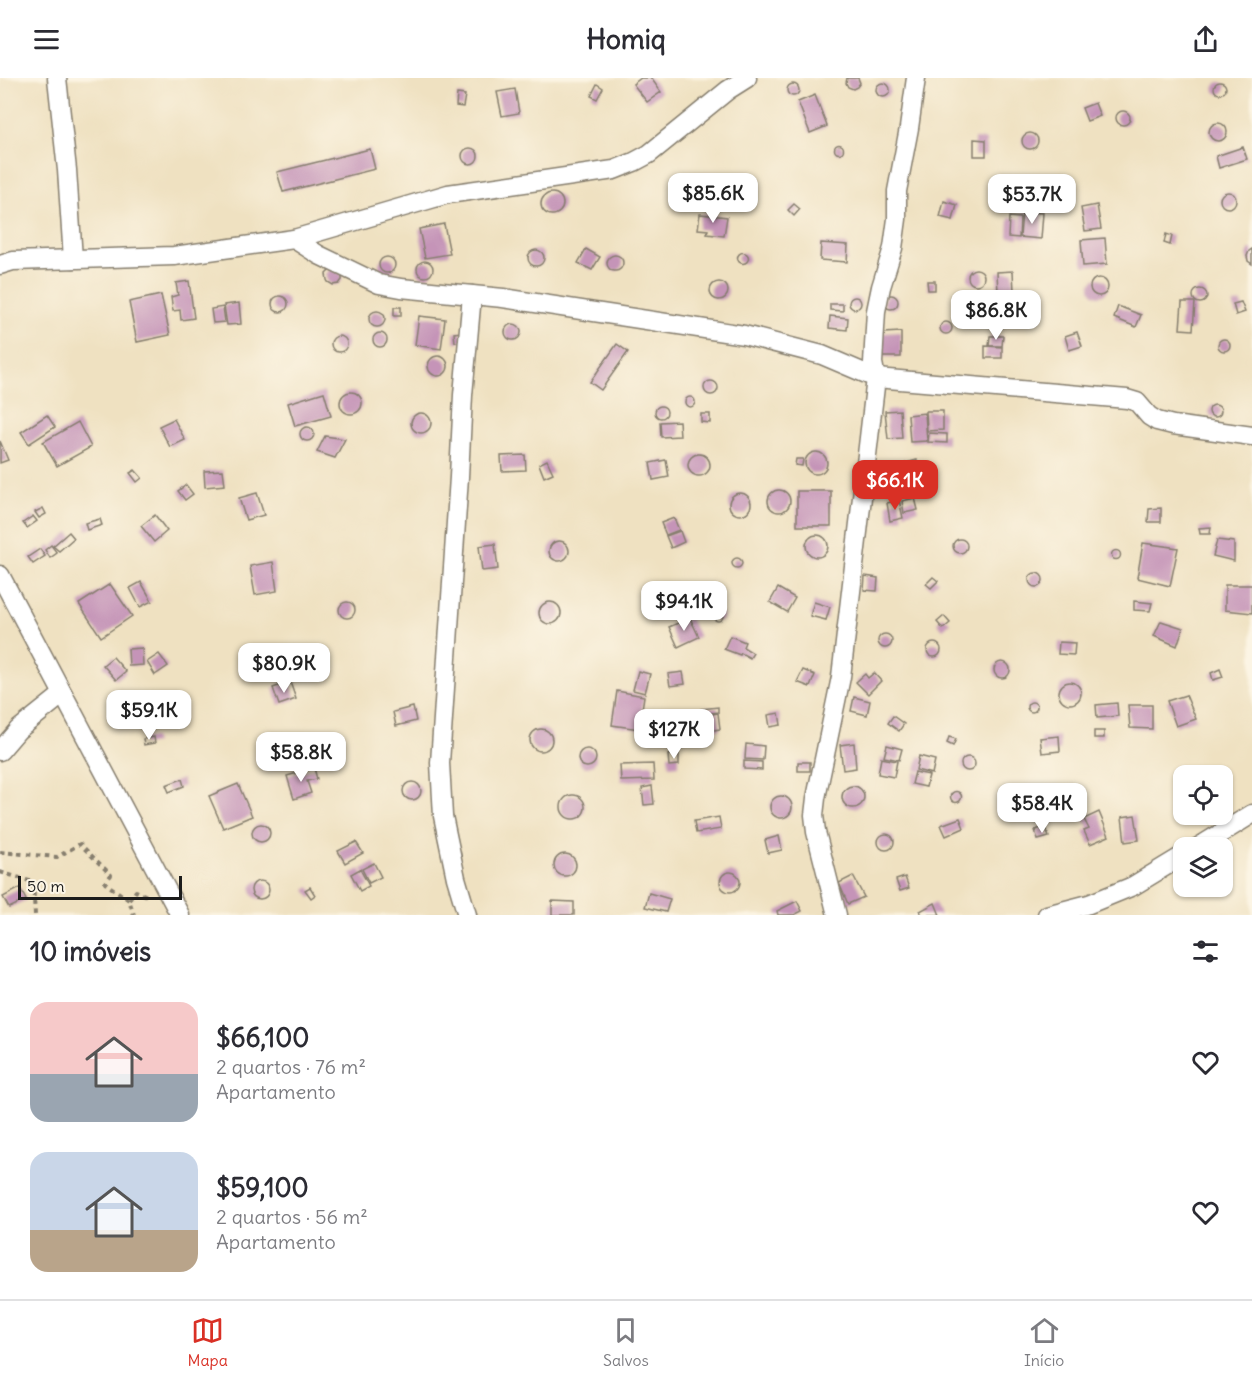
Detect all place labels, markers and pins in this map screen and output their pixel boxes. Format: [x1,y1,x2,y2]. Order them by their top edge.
pin: $85.6K [664,173,762,224]
pin: $53.7K [983,174,1081,225]
pin: $86.8K [947,290,1045,341]
pin: $66.1K [846,460,944,511]
pin: $94.1K [635,581,733,632]
pin: $80.9K [235,643,333,694]
pin: $59.1K [100,690,198,741]
pin: $127K [632,709,716,760]
pin: $58.8K [252,732,350,783]
pin: $58.4K [993,783,1091,834]

